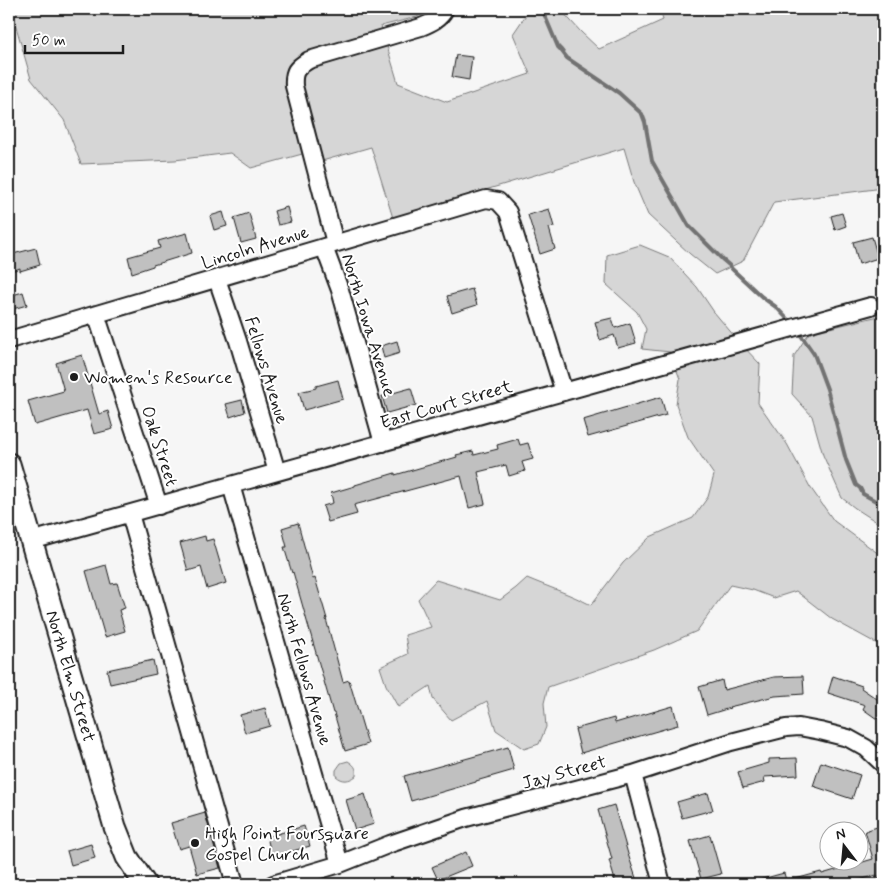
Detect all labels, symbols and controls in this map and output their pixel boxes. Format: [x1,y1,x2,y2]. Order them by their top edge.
scale bar [25,22,122,54]
text: 50 m [32,31,66,51]
street label: Lincoln Avenue [199,220,312,276]
street label: North Iowa Avenue [335,251,401,400]
street label: Fellows Avenue [238,314,294,427]
place label: Women's Resource [84,366,233,390]
marker: Women's Resource [68,371,80,383]
street label: East Court Street [377,375,515,435]
street label: Oak Street [135,403,183,490]
street label: North Fellows Avenue [271,590,337,748]
street label: North Elm Street [39,608,101,745]
street label: Jay Street [520,750,609,796]
north arrow [820,820,870,870]
place label: High Point Foursquare Gospel Church [205,822,369,867]
text: N [834,825,848,844]
marker: High Point Foursquare Gospel Church [189,837,201,849]

